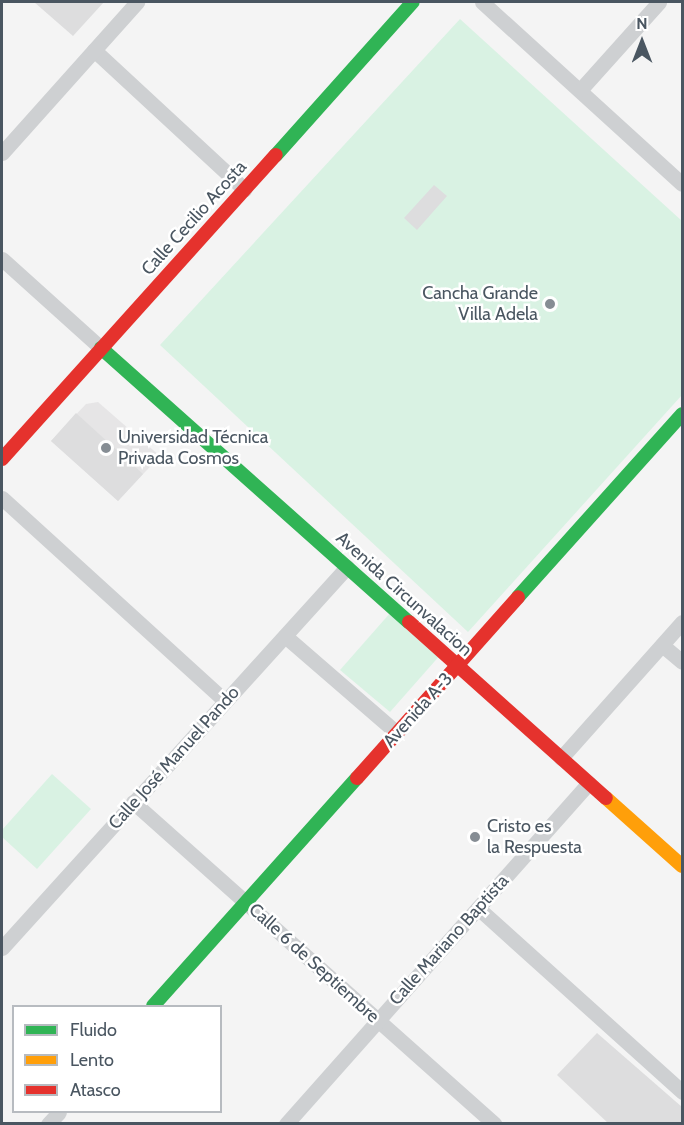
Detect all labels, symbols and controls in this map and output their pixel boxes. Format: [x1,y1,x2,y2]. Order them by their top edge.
north arrow [612,12,672,72]
text: N [636,14,648,33]
street label: Calle Cecilio Acosta [137,156,251,280]
place label: Cancha Grande Villa Adela [422,283,538,326]
marker: Cancha Grande Villa Adela [543,297,557,311]
place label: Universidad Técnica Privada Cosmos [118,427,268,470]
marker: Universidad Técnica Privada Cosmos [99,441,113,455]
street label: Avenida Circunvalacion [332,527,476,661]
street label: Avenida A-3 [379,668,457,752]
street label: Calle José Manuel Pando [104,682,244,834]
place label: Cristo es la Respuesta [487,816,582,858]
marker: Cristo es la Respuesta [468,830,482,844]
street label: Calle Mariano Baptista [385,870,513,1010]
street label: Calle 6 de Septiembre [244,899,384,1027]
legend [12,1005,222,1113]
text: Fluido [70,1019,117,1041]
text: Lento [70,1049,114,1071]
text: Atasco [70,1079,121,1101]

